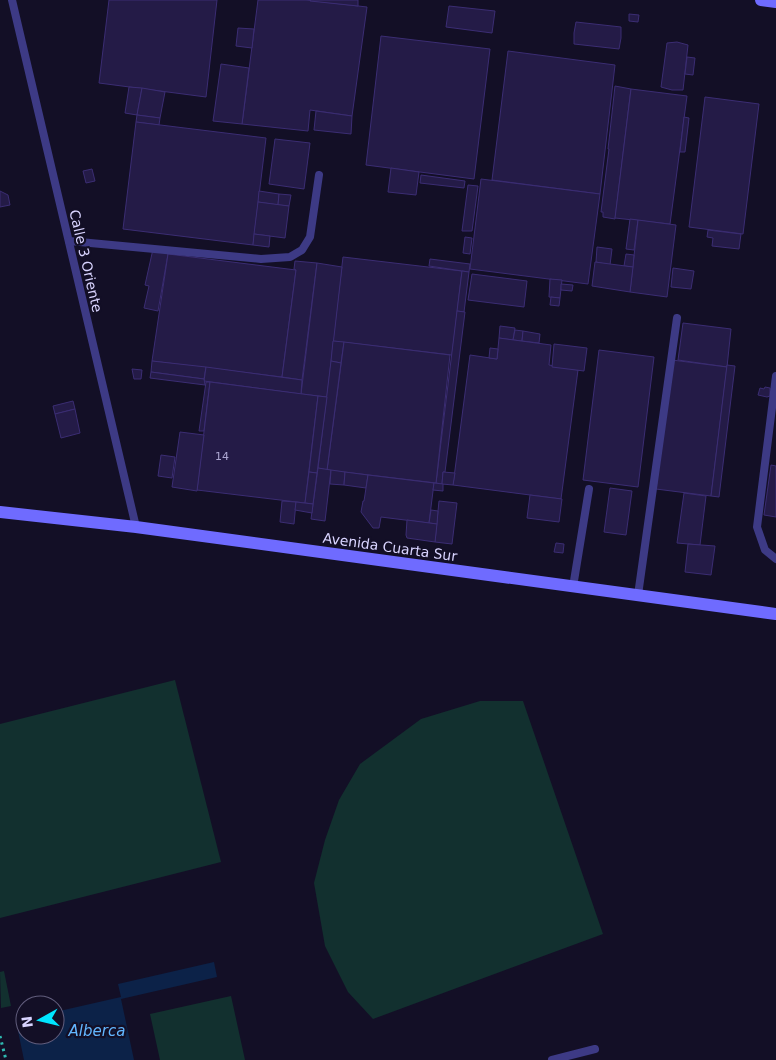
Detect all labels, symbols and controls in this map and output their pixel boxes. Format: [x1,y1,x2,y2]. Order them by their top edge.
street label: Calle 3 Oriente [66,208,106,314]
house number: 14 [215,450,229,463]
street label: Avenida Cuarta Sur [322,530,458,564]
north arrow [15,995,65,1045]
text: N [18,1015,36,1029]
water label: Alberca [68,1022,125,1040]

